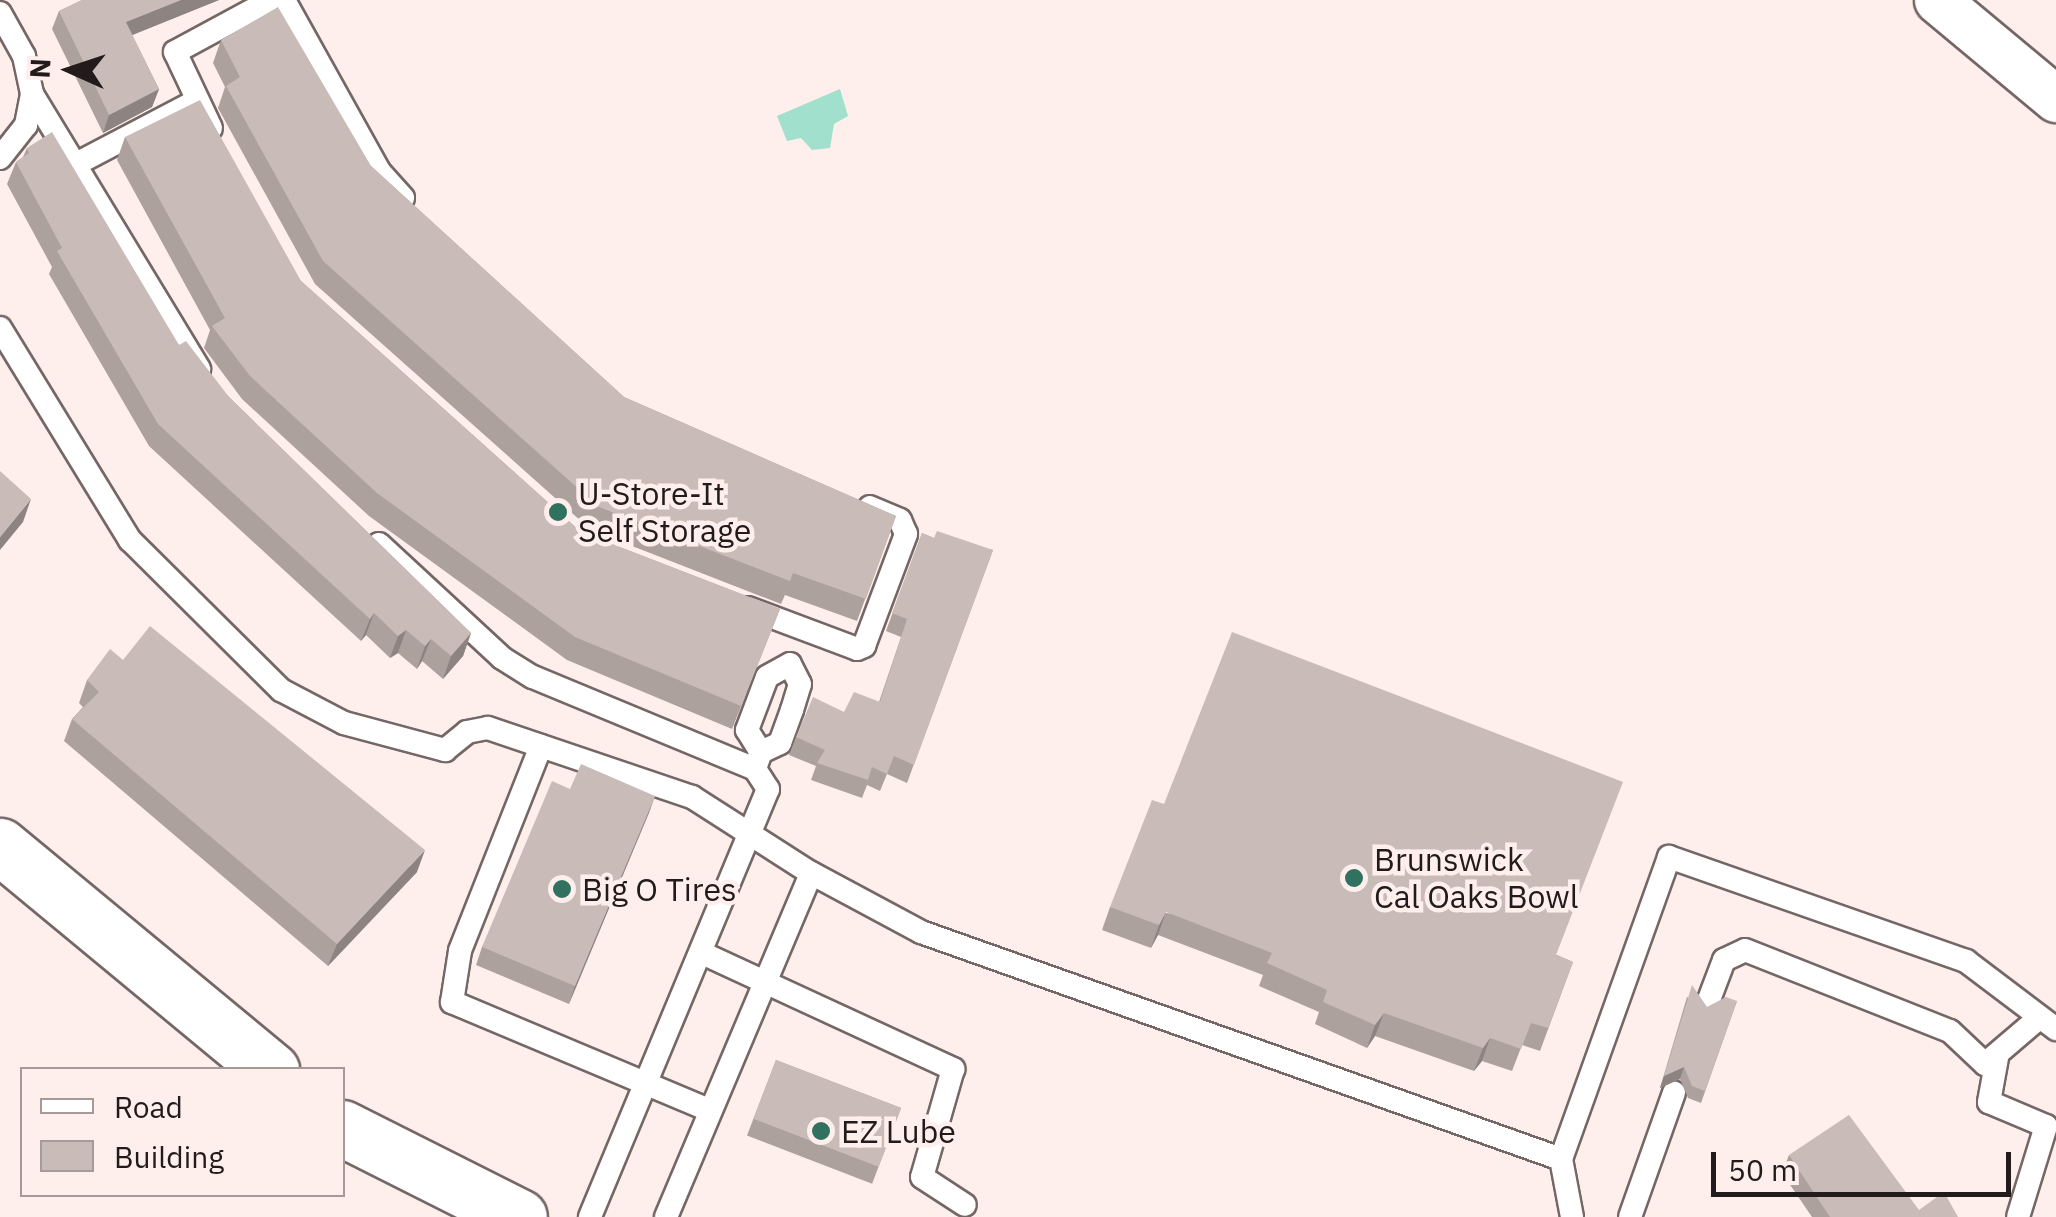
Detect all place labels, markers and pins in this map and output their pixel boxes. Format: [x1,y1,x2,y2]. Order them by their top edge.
place label: U-Store-It Self Storage [578,475,751,550]
marker: U-Store-It Self Storage [547,501,569,523]
place label: Brunswick Cal Oaks Bowl [1374,841,1579,916]
marker: Brunswick Cal Oaks Bowl [1343,867,1365,889]
place label: Big O Tires [582,870,737,908]
marker: Big O Tires [551,878,573,900]
place label: EZ Lube [841,1112,956,1150]
marker: EZ Lube [810,1120,832,1142]

